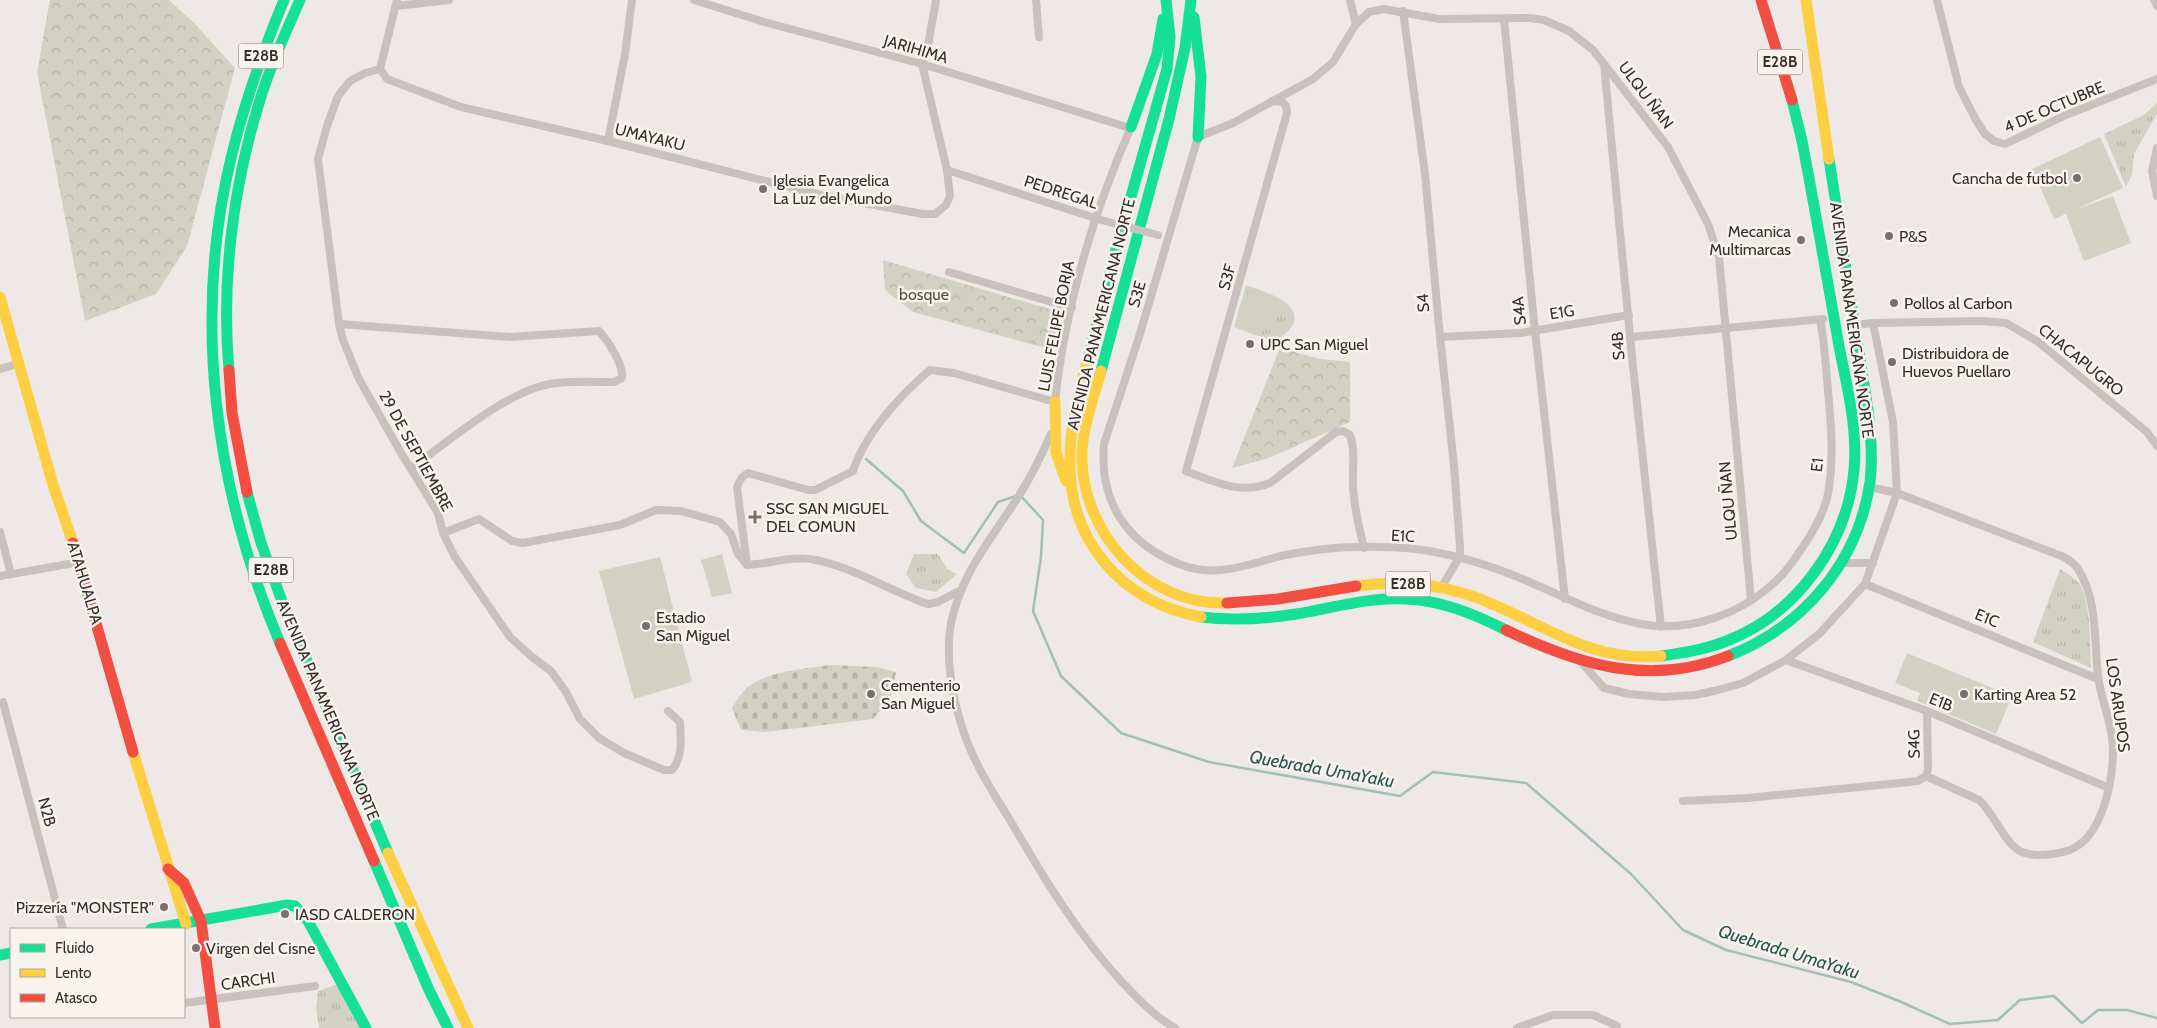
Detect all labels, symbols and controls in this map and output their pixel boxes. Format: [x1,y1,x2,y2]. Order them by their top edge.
street label: JARIHIMA [881,31,950,67]
road number: E28B [238,44,284,68]
road number: E28B [1758,50,1802,74]
street label: ULQU ÑAN [1615,58,1677,132]
street label: 4 DE OCTUBRE [2001,77,2107,137]
street label: UMAYAKU [613,119,687,155]
place label: Cancha de futbol [1952,169,2067,188]
place label: Iglesia Evangelica La Luz del Mundo [773,171,892,208]
street label: PEDREGAL [1022,171,1100,213]
marker: Cancha de futbol [2071,172,2083,184]
marker: Iglesia Evangelica La Luz del Mundo [757,183,769,195]
street label: AVENIDA PANAMERICANA NORTE [1063,196,1139,432]
street label: AVENIDA PANAMERICANA NORTE [1826,201,1878,439]
place label: Mecanica Multimarcas [1709,222,1791,259]
place label: P&S [1899,227,1927,246]
marker: P&S [1883,230,1895,242]
marker: Mecanica Multimarcas [1795,234,1807,246]
street label: LUIS FELIPE BORJA [1034,259,1078,393]
street label: S3F [1214,261,1240,292]
street label: S3E [1124,278,1150,310]
park label: bosque [899,285,949,304]
street label: S4 [1413,293,1433,313]
place label: Pollos al Carbon [1904,294,2013,313]
street label: S4A [1508,296,1530,326]
marker: Pollos al Carbon [1888,297,1900,309]
street label: E1G [1548,301,1576,323]
street label: CHACAPUGRO [2035,320,2127,400]
street label: S4B [1608,331,1628,361]
place label: UPC San Miguel [1260,335,1369,354]
marker: UPC San Miguel [1244,338,1256,350]
place label: Distribuidora de Huevos Puellaro [1902,344,2011,381]
marker: Distribuidora de Huevos Puellaro [1886,356,1898,368]
street label: 29 DE SEPTIEMBRE [375,387,457,515]
street label: E1 [1807,457,1827,473]
street label: ULQU ÑAN [1715,461,1741,541]
place label: SSC SAN MIGUEL DEL COMUN [766,499,888,536]
marker: SSC SAN MIGUEL DEL COMUN [748,510,762,524]
street label: E1C [1391,526,1416,546]
street label: ATAHUALPA [63,539,107,627]
road number: E28B [248,558,294,582]
road number: E28B [1386,572,1430,596]
street label: AVENIDA PANAMERICANA NORTE [273,597,383,823]
street label: E1C [1972,605,2002,631]
place label: Estadio San Miguel [656,608,730,645]
marker: Estadio San Miguel [640,620,652,632]
street label: LOS ARUPOS [2102,657,2134,753]
place label: Cementerio San Miguel [881,676,961,713]
place label: Karting Area 52 [1974,685,2076,704]
marker: Cementerio San Miguel [865,688,877,700]
marker: Karting Area 52 [1958,688,1970,700]
street label: E1B [1926,689,1956,715]
street label: S4G [1904,729,1924,759]
water label: Quebrada UmaYaku [1248,745,1396,793]
street label: N2B [34,795,60,829]
place label: Pizzería "MONSTER" [16,898,154,917]
marker: Pizzería "MONSTER" [158,901,170,913]
place label: IASD CALDERON [295,905,415,924]
marker: IASD CALDERON [279,908,291,920]
water label: Quebrada UmaYaku [1716,920,1862,984]
legend [10,928,185,1018]
text: Fluido [55,939,94,957]
place label: Virgen del Cisne [206,939,315,958]
marker: Virgen del Cisne [190,942,202,954]
text: Lento [55,964,92,982]
street label: CARCHI [220,968,276,994]
text: Atasco [55,989,97,1007]

